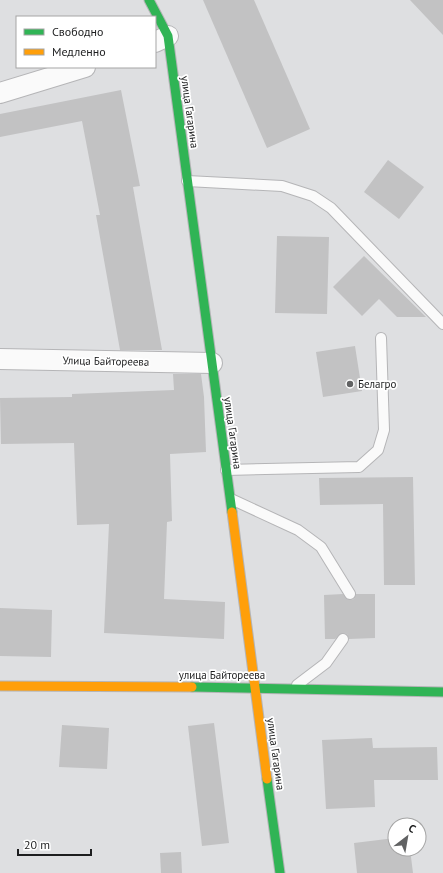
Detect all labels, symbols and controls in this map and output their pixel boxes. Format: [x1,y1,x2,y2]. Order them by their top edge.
legend [16,16,156,68]
text: Свободно [52,24,103,39]
text: Медленно [52,44,106,59]
street label: улица Гагарина [178,75,202,149]
street label: Улица Байтореева [63,353,149,369]
place label: Белагро [358,377,396,391]
marker: Белагро [345,379,355,389]
street label: улица Гагарина [221,396,245,470]
street label: улица Байтореева [179,668,265,682]
street label: улица Гагарина [264,717,288,791]
north arrow [387,817,427,857]
text: С [406,821,418,836]
scale bar [18,831,91,857]
text: 20 m [24,837,50,852]

